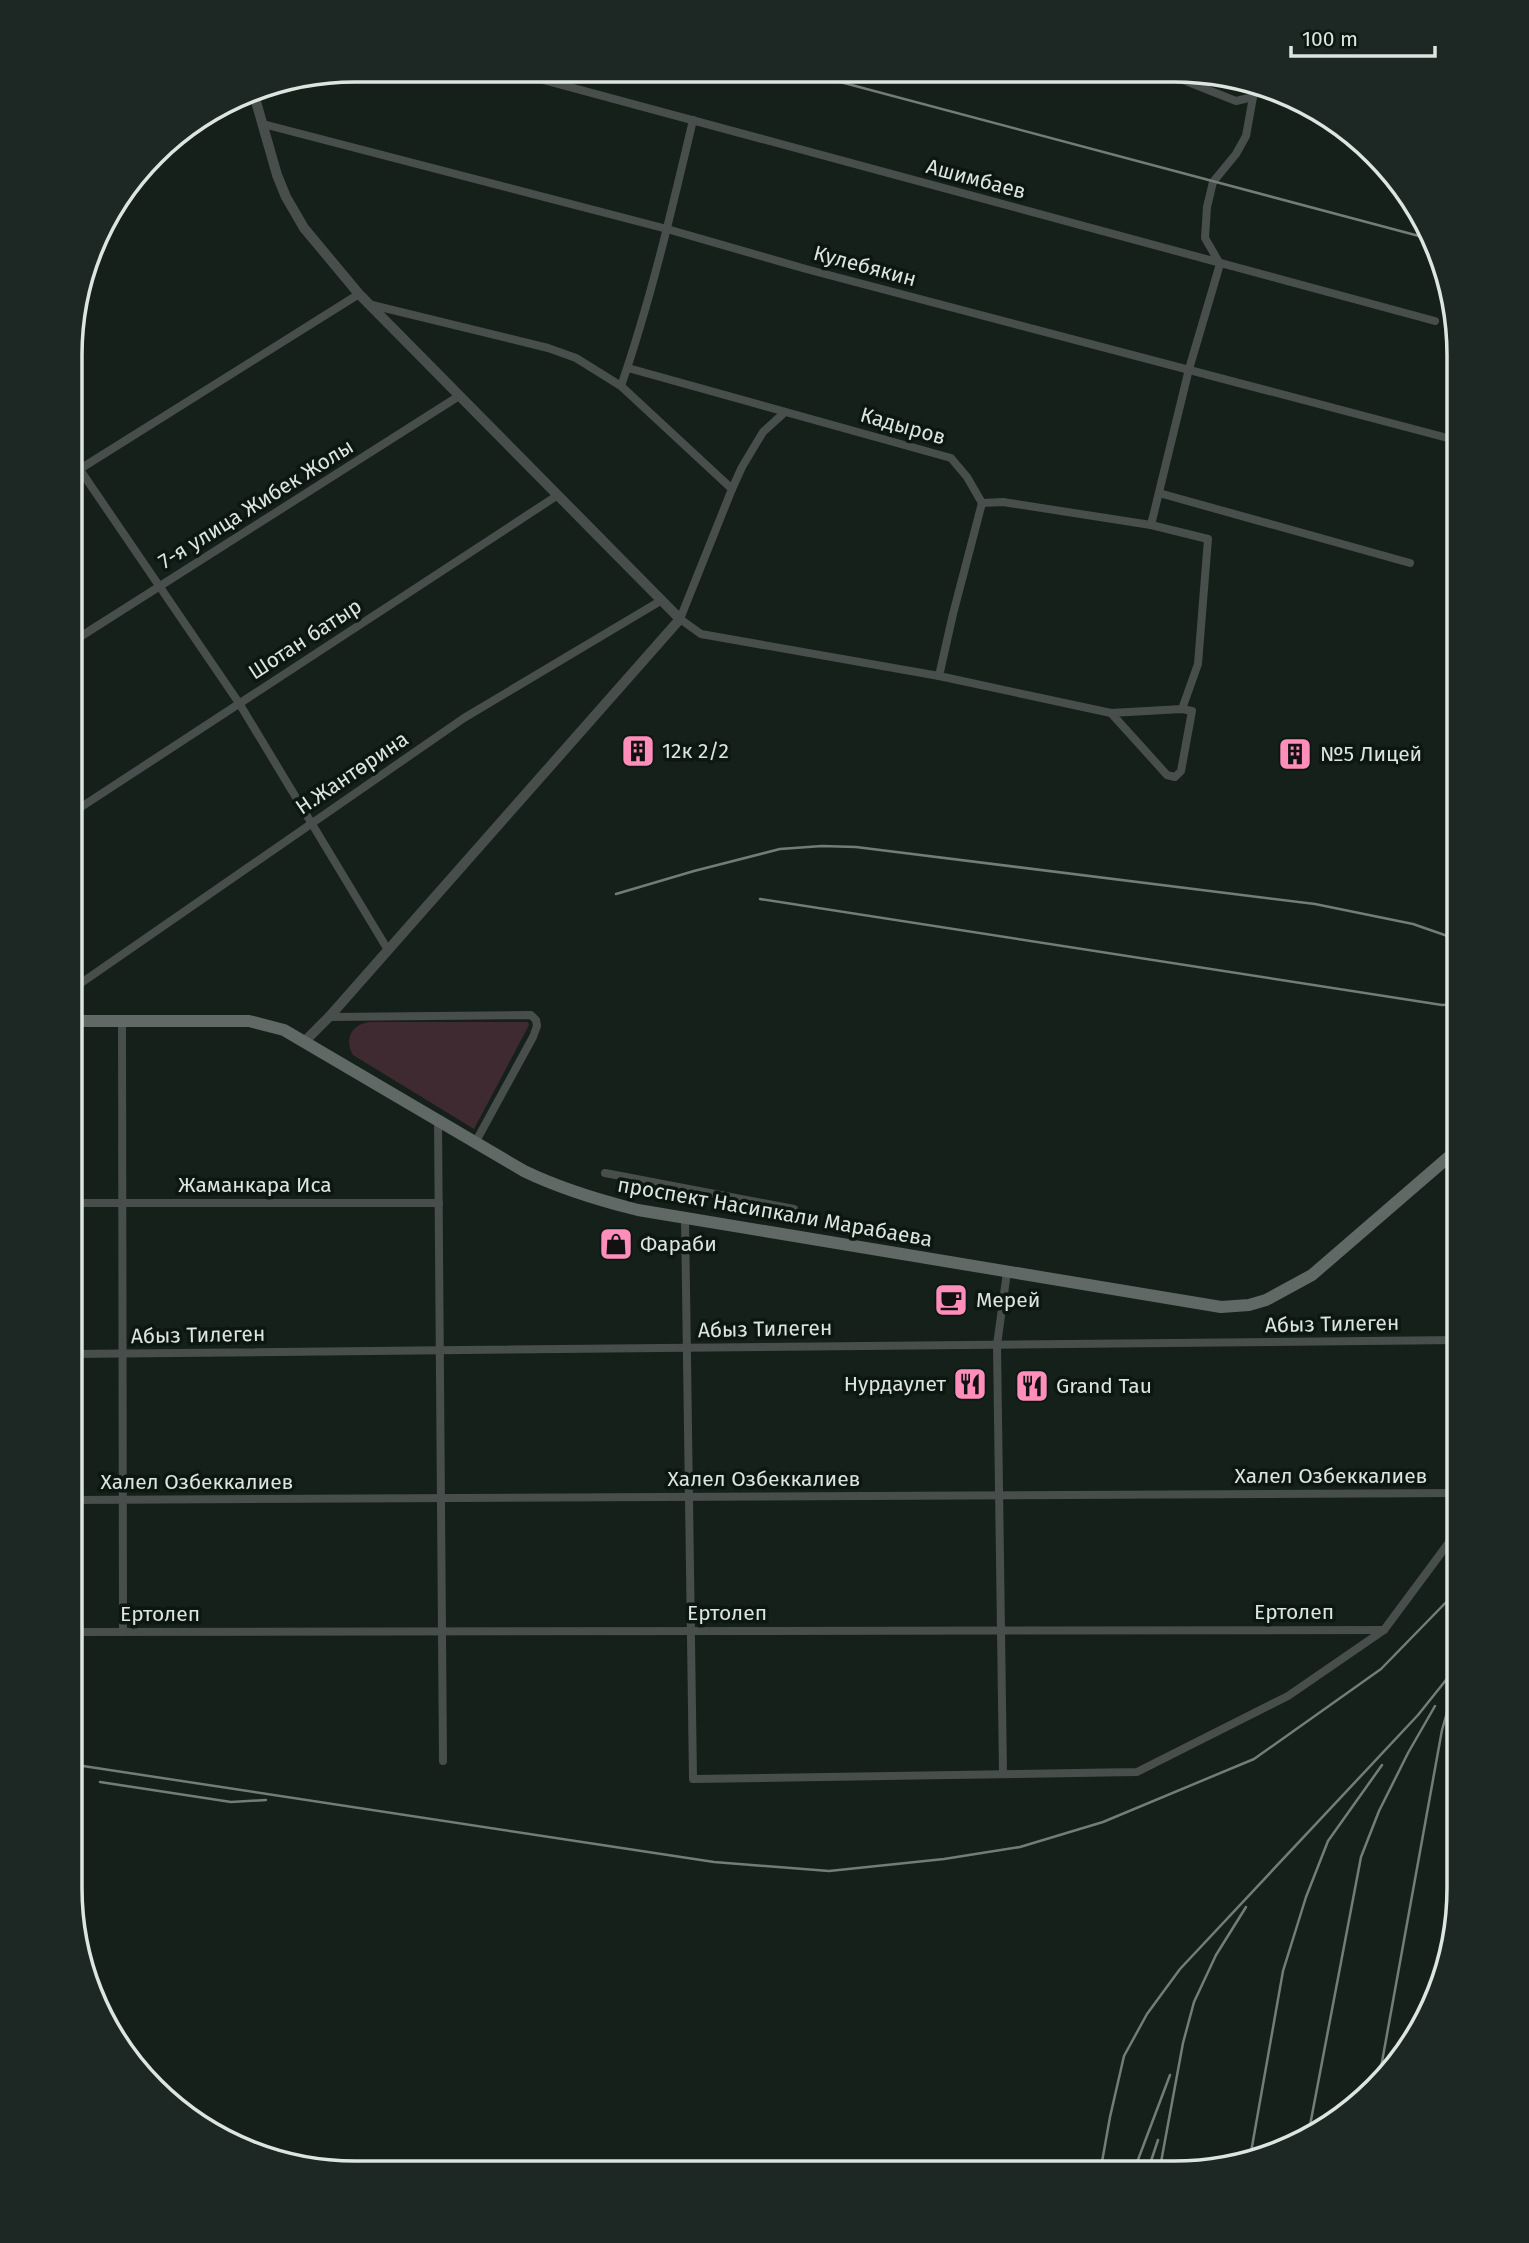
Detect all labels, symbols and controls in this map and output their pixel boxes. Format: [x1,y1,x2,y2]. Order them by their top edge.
scale bar [1291,14,1434,58]
text: 100 m [1302,26,1358,52]
street label: Ашимбаев [923,153,1029,205]
street label: Кулебякин [811,240,919,292]
street label: Кадыров [857,401,949,451]
street label: 7-я улица Жибек Жолы [154,433,358,575]
street label: Шотан батыр [244,593,366,685]
street label: Н.Жантөрина [291,726,413,820]
building icon: 12к 2/2 [619,732,657,770]
building icon: №5 Лицей [1276,735,1314,773]
place label: 12к 2/2 [662,738,729,764]
place label: №5 Лицей [1320,741,1422,767]
street label: проспект Насипкали Марабаева [616,1171,934,1253]
street label: Жаманкара Иса [178,1172,332,1198]
shop icon: Фараби [597,1225,635,1263]
place label: Фараби [640,1231,717,1257]
cafe icon: Мерей [932,1281,970,1319]
place label: Мерей [976,1287,1040,1313]
street label: Абыз Тилеген [1265,1310,1399,1338]
street label: Абыз Тилеген [698,1315,832,1343]
street label: Абыз Тилеген [131,1321,265,1349]
restaurant icon: Нурдаулет [951,1365,989,1403]
restaurant icon: Grand Tau [1013,1367,1051,1405]
place label: Нурдаулет [844,1371,947,1397]
place label: Grand Tau [1056,1373,1152,1399]
street label: Халел Озбеккалиев [1235,1463,1427,1489]
street label: Халел Озбеккалиев [668,1466,860,1492]
street label: Халел Озбеккалиев [101,1469,293,1495]
street label: Ертолеп [1254,1599,1334,1625]
street label: Ертолеп [687,1600,767,1626]
street label: Ертолеп [120,1601,200,1627]

